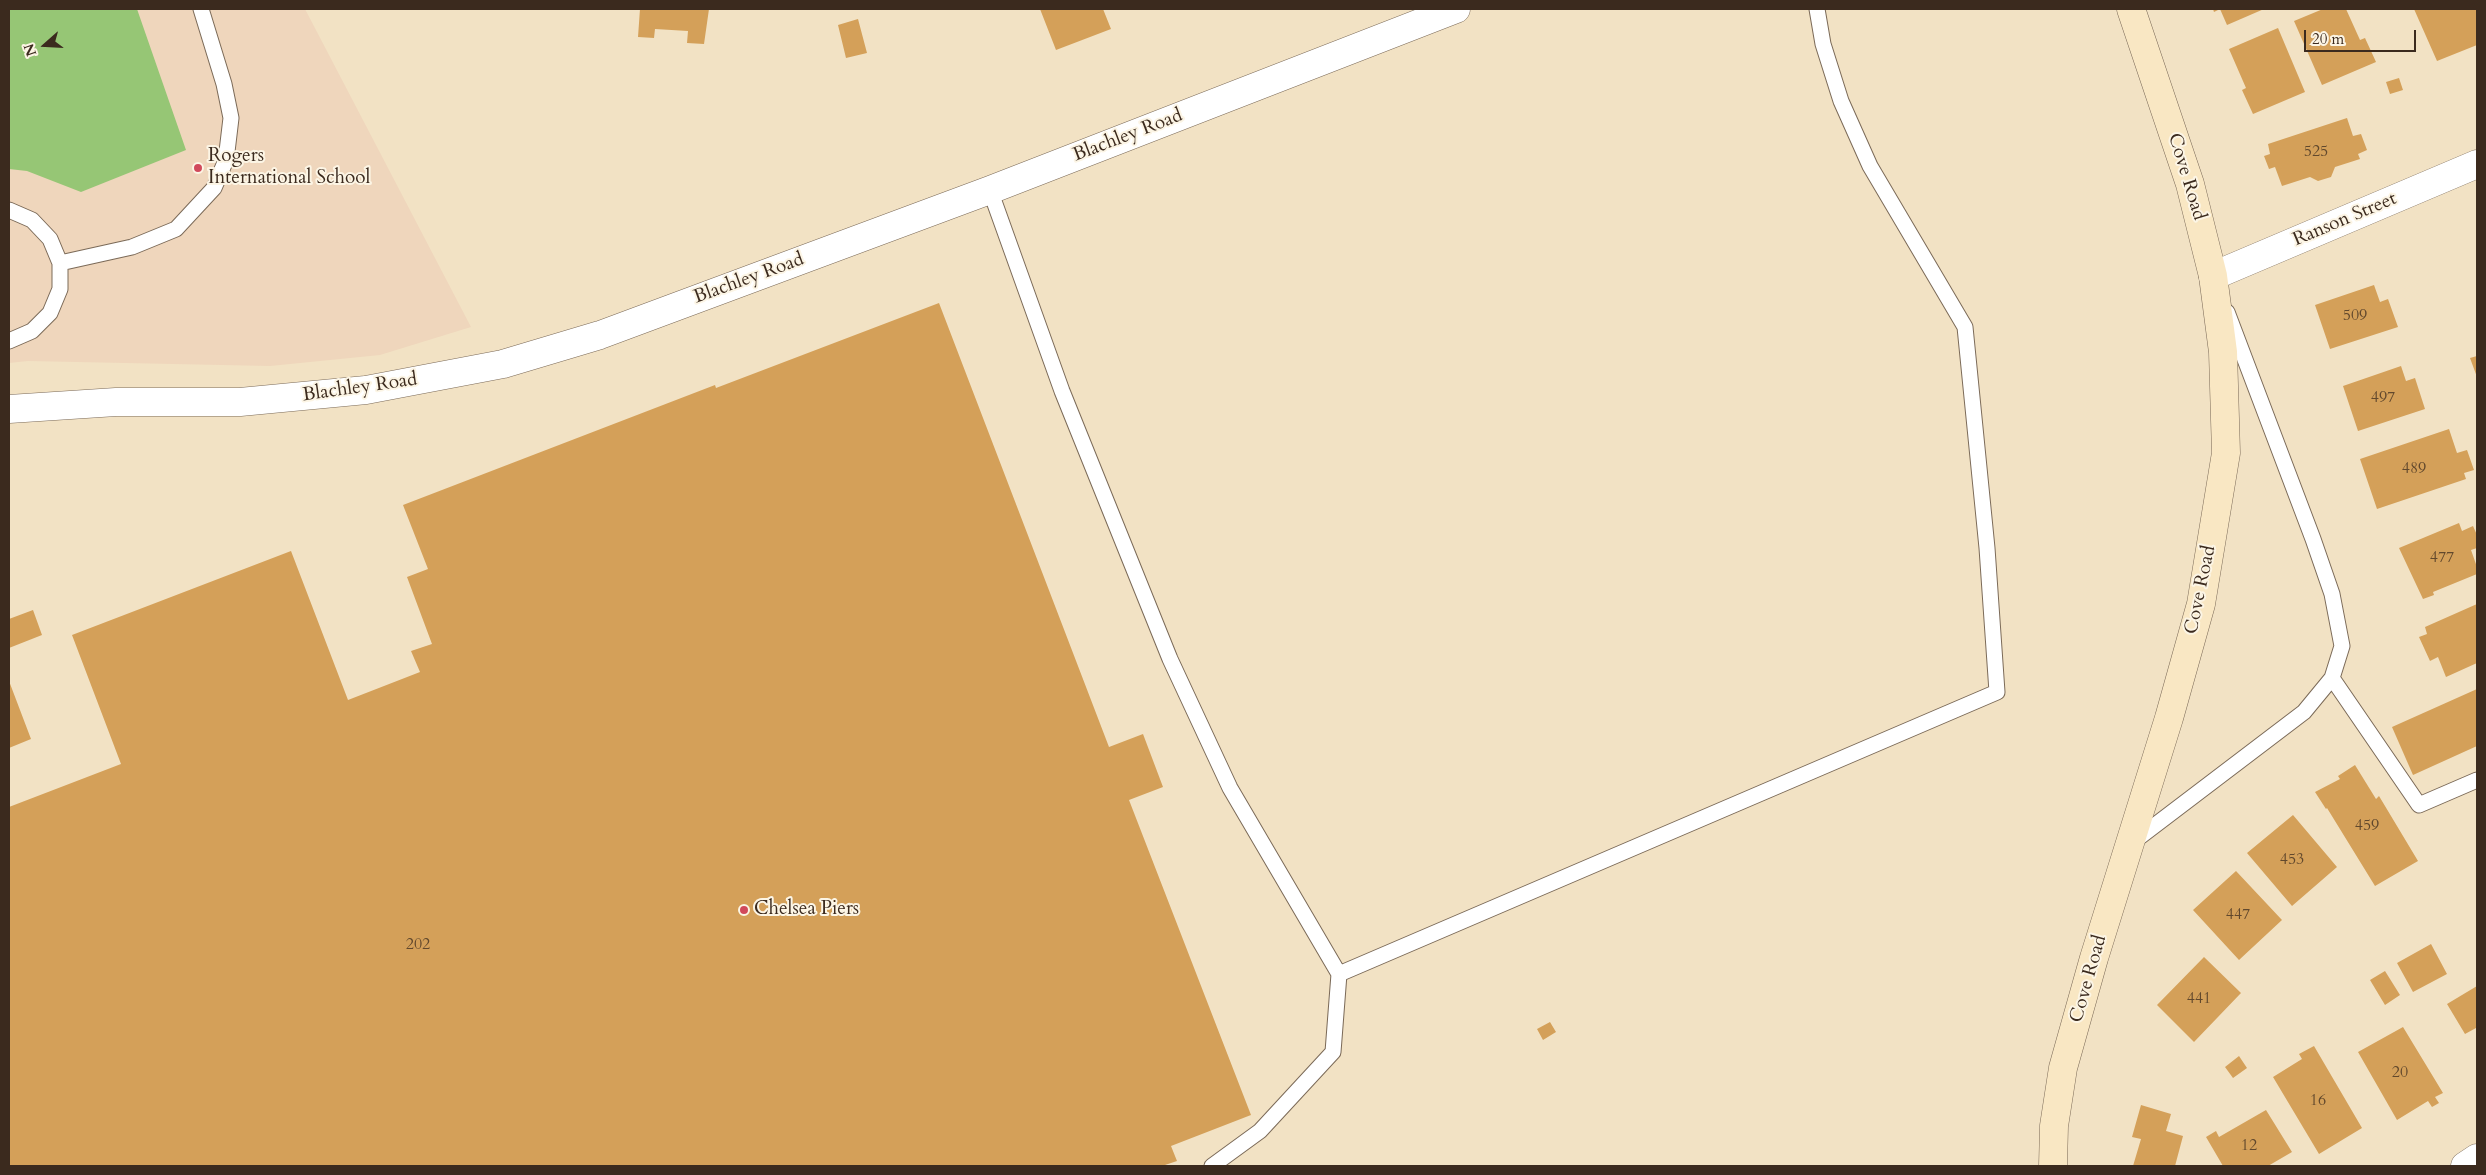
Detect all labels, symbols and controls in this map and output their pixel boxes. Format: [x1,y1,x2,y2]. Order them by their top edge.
north arrow [20,20,70,70]
scale bar [2306,20,2418,52]
text: 20 m [2312,29,2344,49]
text: N [19,41,41,59]
street label: Blachley Road [1070,105,1186,167]
street label: Cove Road [2162,131,2210,223]
house number: 525 [2304,142,2328,162]
place label: Rogers International School [208,146,370,190]
marker: Rogers International School [192,162,204,174]
street label: Ranson Street [2290,188,2400,252]
street label: Blachley Road [691,249,807,309]
house number: 509 [2343,306,2367,326]
street label: Blachley Road [301,369,419,407]
house number: 497 [2371,388,2395,408]
house number: 489 [2402,459,2426,479]
street label: Cove Road [2181,544,2221,636]
house number: 477 [2430,548,2454,568]
house number: 459 [2355,816,2379,836]
house number: 453 [2280,850,2304,870]
place label: Chelsea Piers [754,899,859,921]
marker: Chelsea Piers [738,904,750,916]
house number: 447 [2226,905,2250,925]
street label: Cove Road [2066,933,2112,1025]
house number: 202 [406,935,430,955]
house number: 441 [2187,989,2211,1009]
house number: 20 [2392,1063,2408,1083]
house number: 16 [2310,1091,2326,1111]
house number: 12 [2241,1136,2257,1156]

